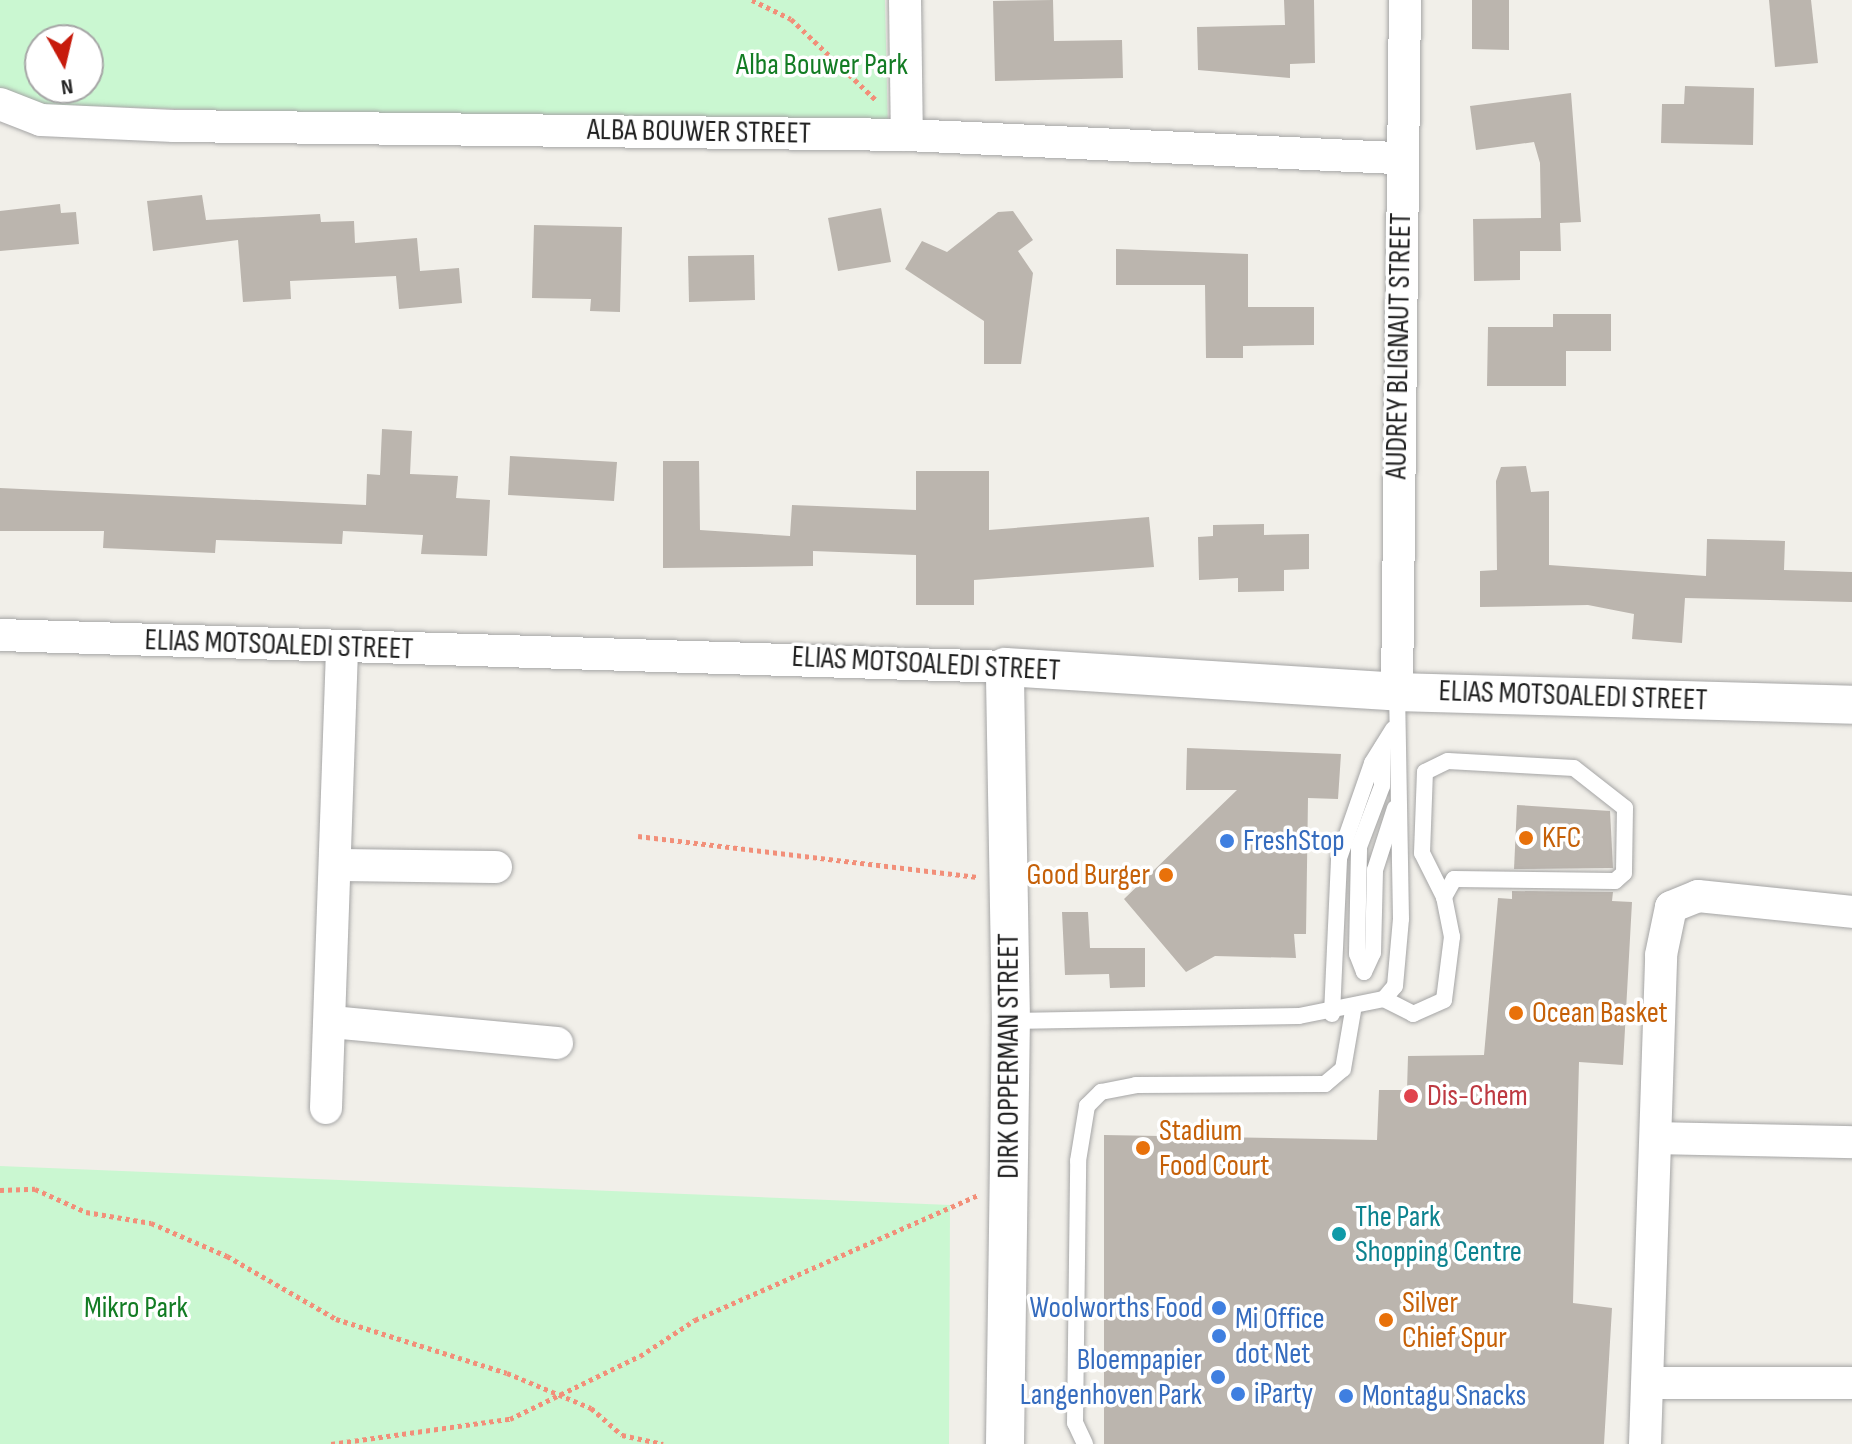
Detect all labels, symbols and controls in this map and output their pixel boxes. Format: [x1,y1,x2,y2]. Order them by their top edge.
north arrow [24,24,104,104]
park label: Alba Bouwer Park [736,47,908,83]
text: N [59,72,75,100]
street label: ALBA BOUWER STREET [587,112,811,152]
street label: AUDREY BLIGNAUT STREET [1379,212,1419,480]
street label: ELIAS MOTSOALEDI STREET [144,622,414,668]
street label: ELIAS MOTSOALEDI STREET [791,639,1061,689]
street label: ELIAS MOTSOALEDI STREET [1438,673,1708,719]
place label: KFC [1542,820,1581,856]
place label: FreshStop [1243,823,1345,859]
marker: KFC [1517,829,1535,847]
marker: FreshStop [1218,832,1236,850]
place label: Good Burger [1027,857,1150,893]
marker: Good Burger [1157,866,1175,884]
street label: DIRK OPPERMAN STREET [991,933,1027,1179]
place label: Ocean Basket [1532,995,1668,1031]
marker: Ocean Basket [1507,1004,1525,1022]
place label: Dis-Chem [1427,1078,1528,1114]
marker: Dis-Chem [1402,1087,1420,1105]
place label: Stadium Food Court [1159,1113,1270,1184]
marker: Stadium Food Court [1134,1139,1152,1157]
place label: The Park Shopping Centre [1355,1199,1522,1270]
marker: The Park Shopping Centre [1330,1225,1348,1243]
place label: Silver Chief Spur [1402,1285,1507,1356]
park label: Mikro Park [84,1290,188,1326]
place label: Woolworths Food [1029,1290,1203,1326]
marker: Woolworths Food [1210,1299,1228,1317]
place label: Mi Office dot Net [1235,1301,1325,1372]
marker: Silver Chief Spur [1377,1311,1395,1329]
marker: Mi Office dot Net [1210,1327,1228,1345]
place label: Bloempapier Langenhoven Park [1020,1342,1202,1412]
marker: Bloempapier Langenhoven Park [1209,1368,1227,1386]
place label: iParty [1254,1376,1313,1412]
place label: Montagu Snacks [1362,1378,1526,1414]
marker: iParty [1229,1385,1247,1403]
marker: Montagu Snacks [1337,1387,1355,1405]

